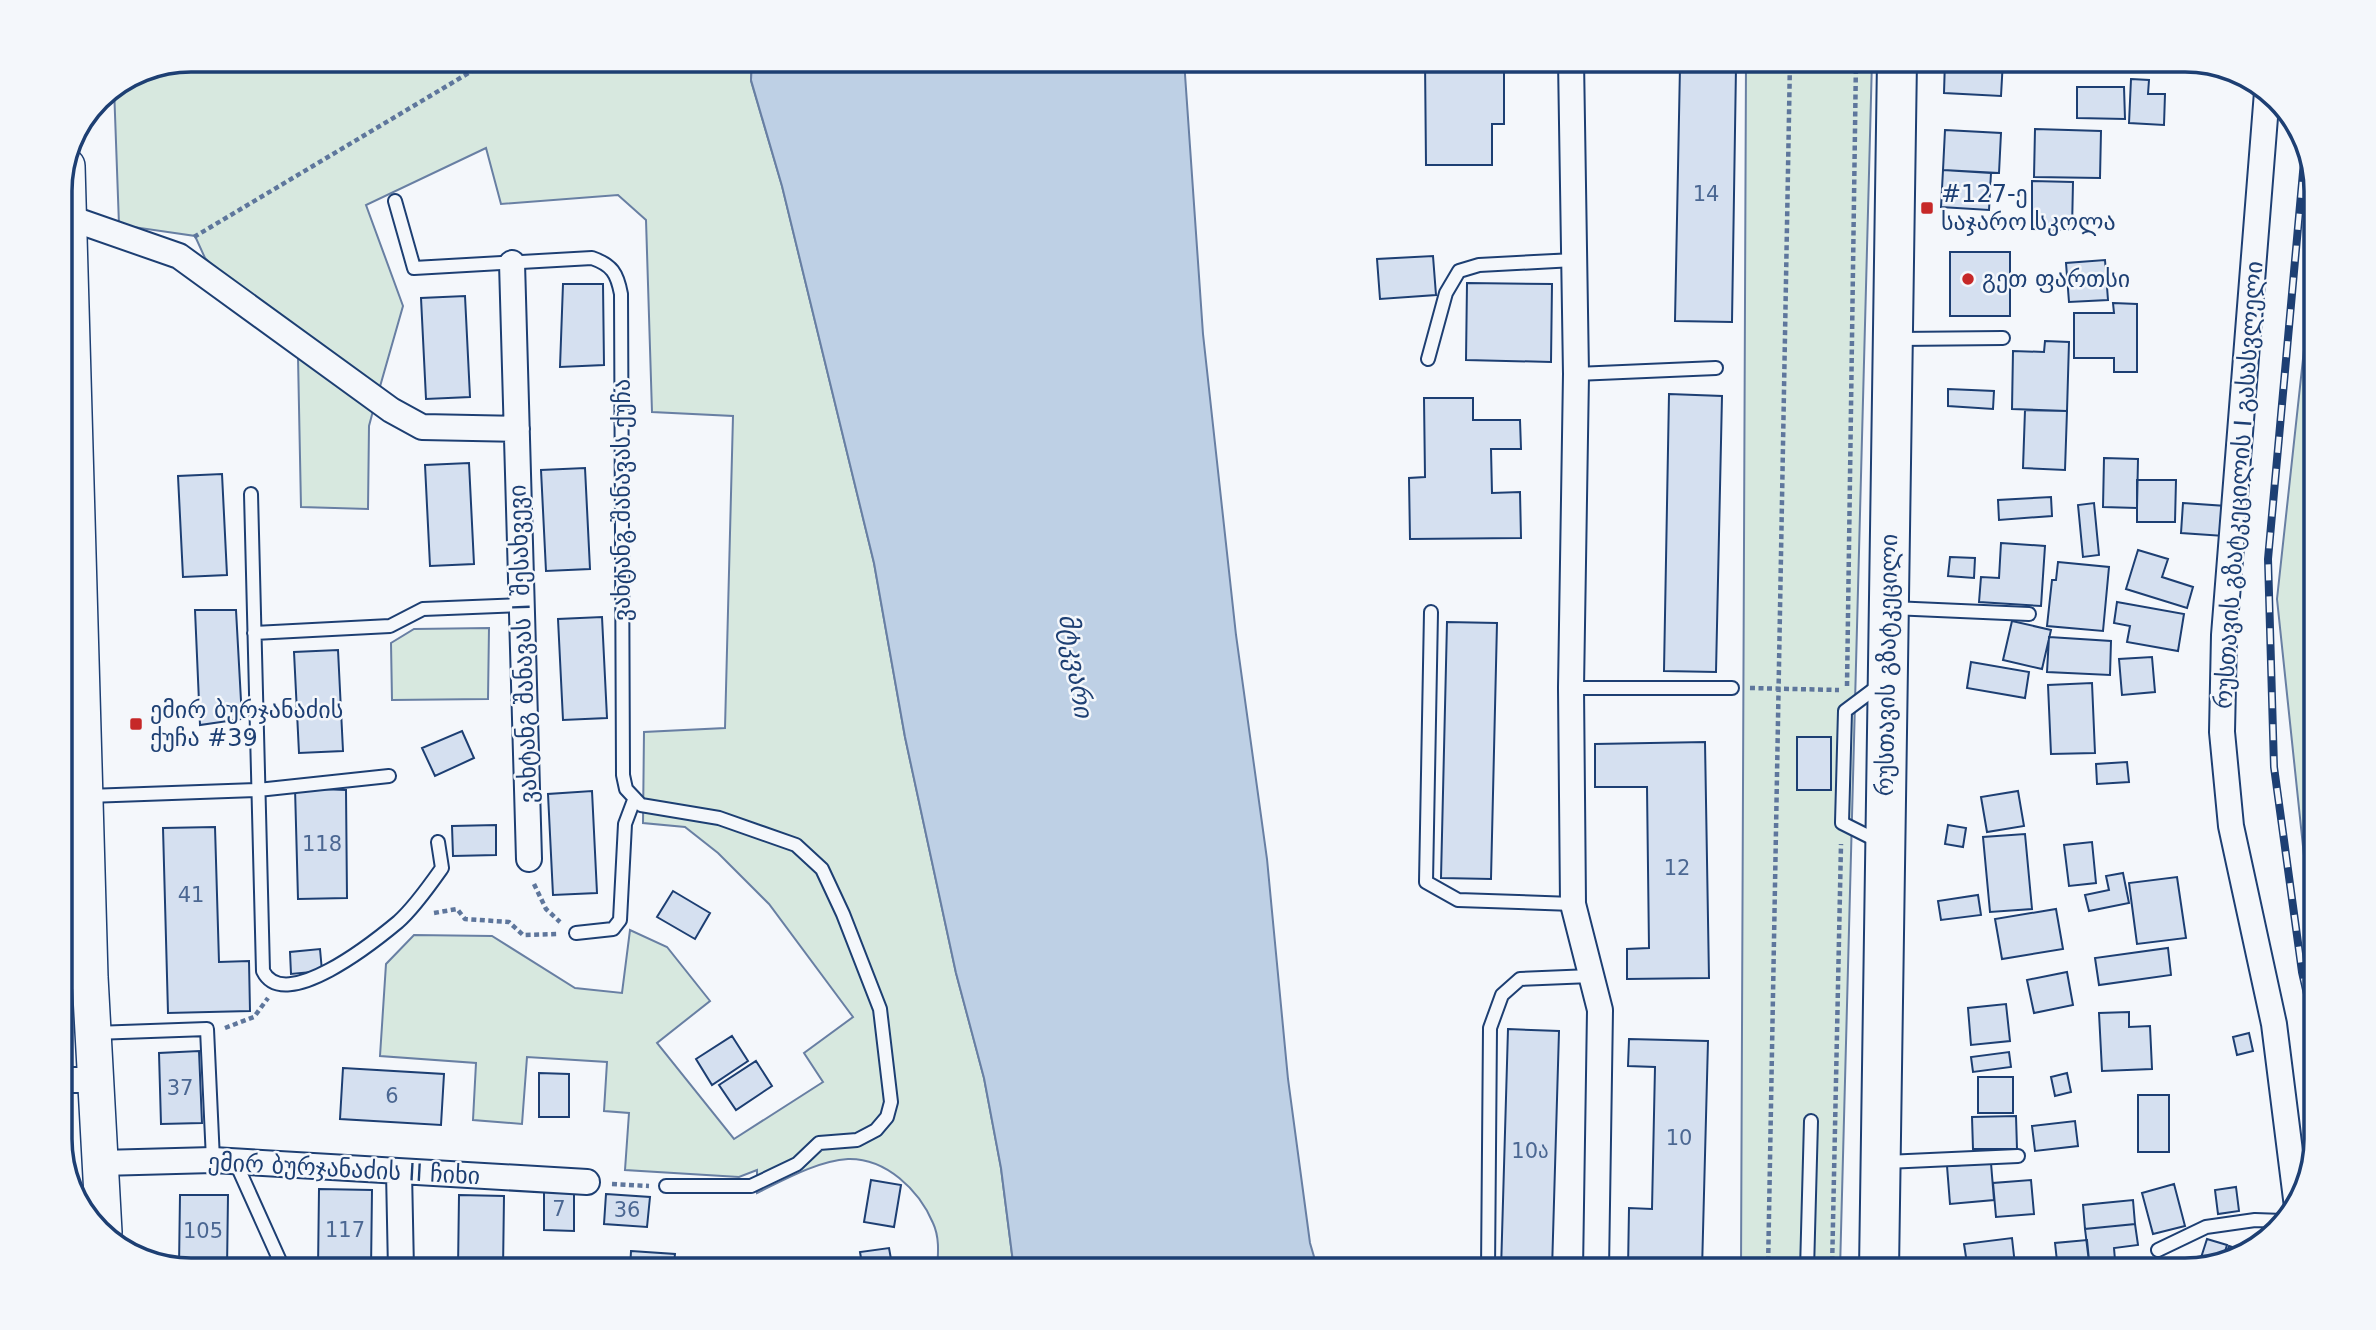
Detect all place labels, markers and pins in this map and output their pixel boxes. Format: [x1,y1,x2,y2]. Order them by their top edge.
place label: #127-ე საჯარო სკოლა [1941,180,2116,236]
marker: #127-ე საჯარო სკოლა [1919,200,1935,216]
place label: გეთ ფართსი [1982,265,2130,293]
marker: გეთ ფართსი [1960,271,1976,287]
place label: ემირ ბურჯანაძის ქუჩა #39 [150,696,343,752]
marker: ემირ ბურჯანაძის ქუჩა #39 [128,716,144,732]

